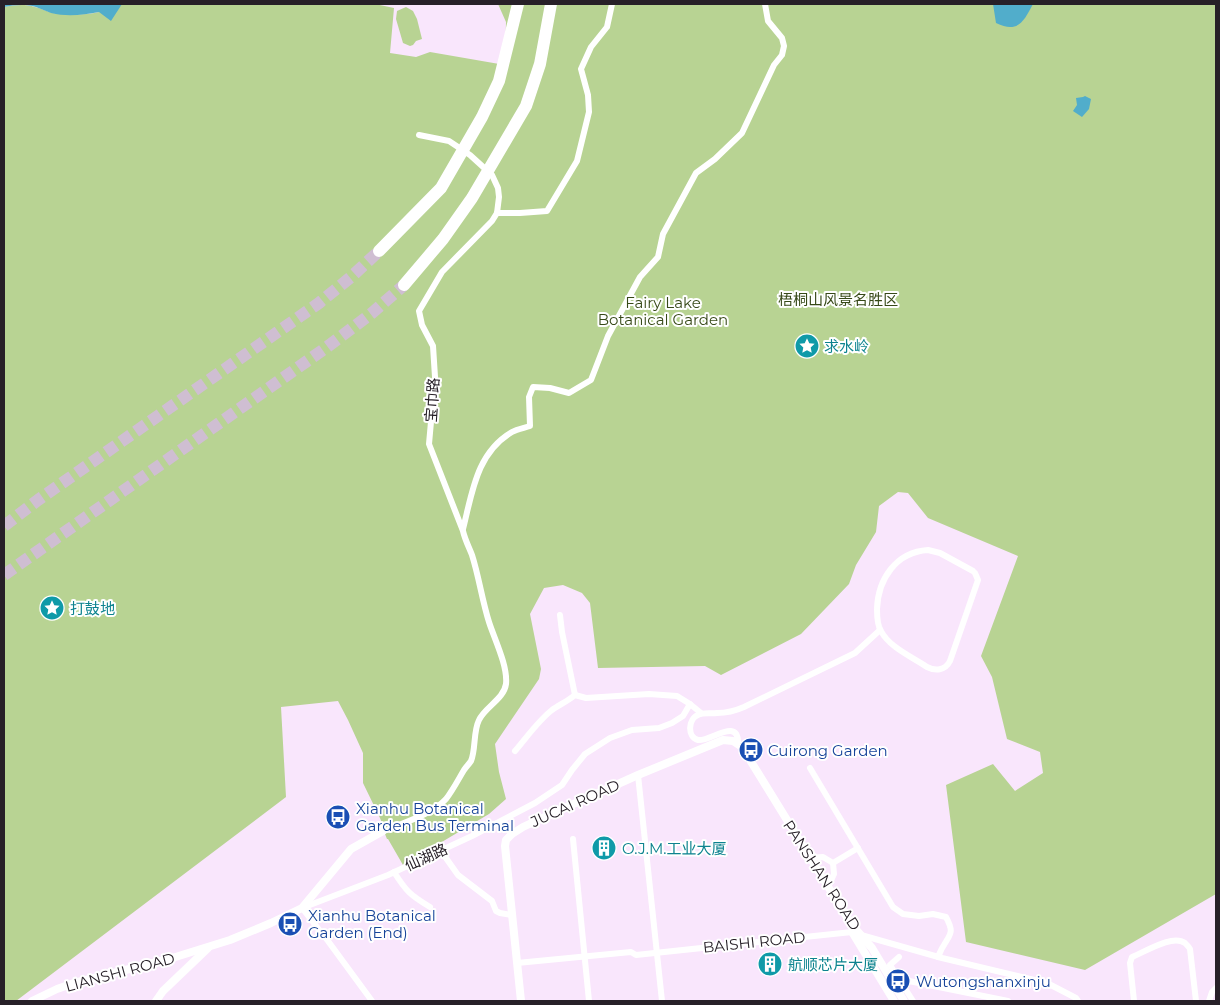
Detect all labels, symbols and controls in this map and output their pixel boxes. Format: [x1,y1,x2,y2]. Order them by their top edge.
park label: 梧桐山风景名胜区 [778,290,898,309]
park label: Fairy Lake Botanical Garden [598,293,728,329]
place icon: 求水岭 [794,333,820,359]
place label: 求水岭 [824,337,869,356]
street label: 宝巾路 [421,377,443,423]
place icon: 打鼓地 [39,595,65,621]
place label: 打鼓地 [70,599,115,618]
bus stop icon: Cuirong Garden [738,737,764,763]
place label: Cuirong Garden [768,741,888,760]
street label: JUCAI ROAD [527,775,622,831]
place label: Xianhu Botanical Garden Bus Terminal [356,799,514,835]
bus stop icon: Xianhu Botanical Garden Bus Terminal [325,804,351,830]
street label: PANSHAN ROAD [779,816,865,934]
building icon: O.J.M.工业大厦 [591,835,617,861]
street label: 仙湖路 [402,839,450,875]
place label: O.J.M.工业大厦 [622,839,726,858]
place label: Xianhu Botanical Garden (End) [308,906,436,942]
bus stop icon: Xianhu Botanical Garden (End) [277,911,303,937]
street label: BAISHI ROAD [702,927,806,957]
street label: LIANSHI ROAD [63,948,177,996]
building icon: 航顺芯片大厦 [757,951,783,977]
place label: 航顺芯片大厦 [788,955,878,974]
bus stop icon: Wutongshanxinju [885,968,911,994]
place label: Wutongshanxinju [916,972,1051,991]

